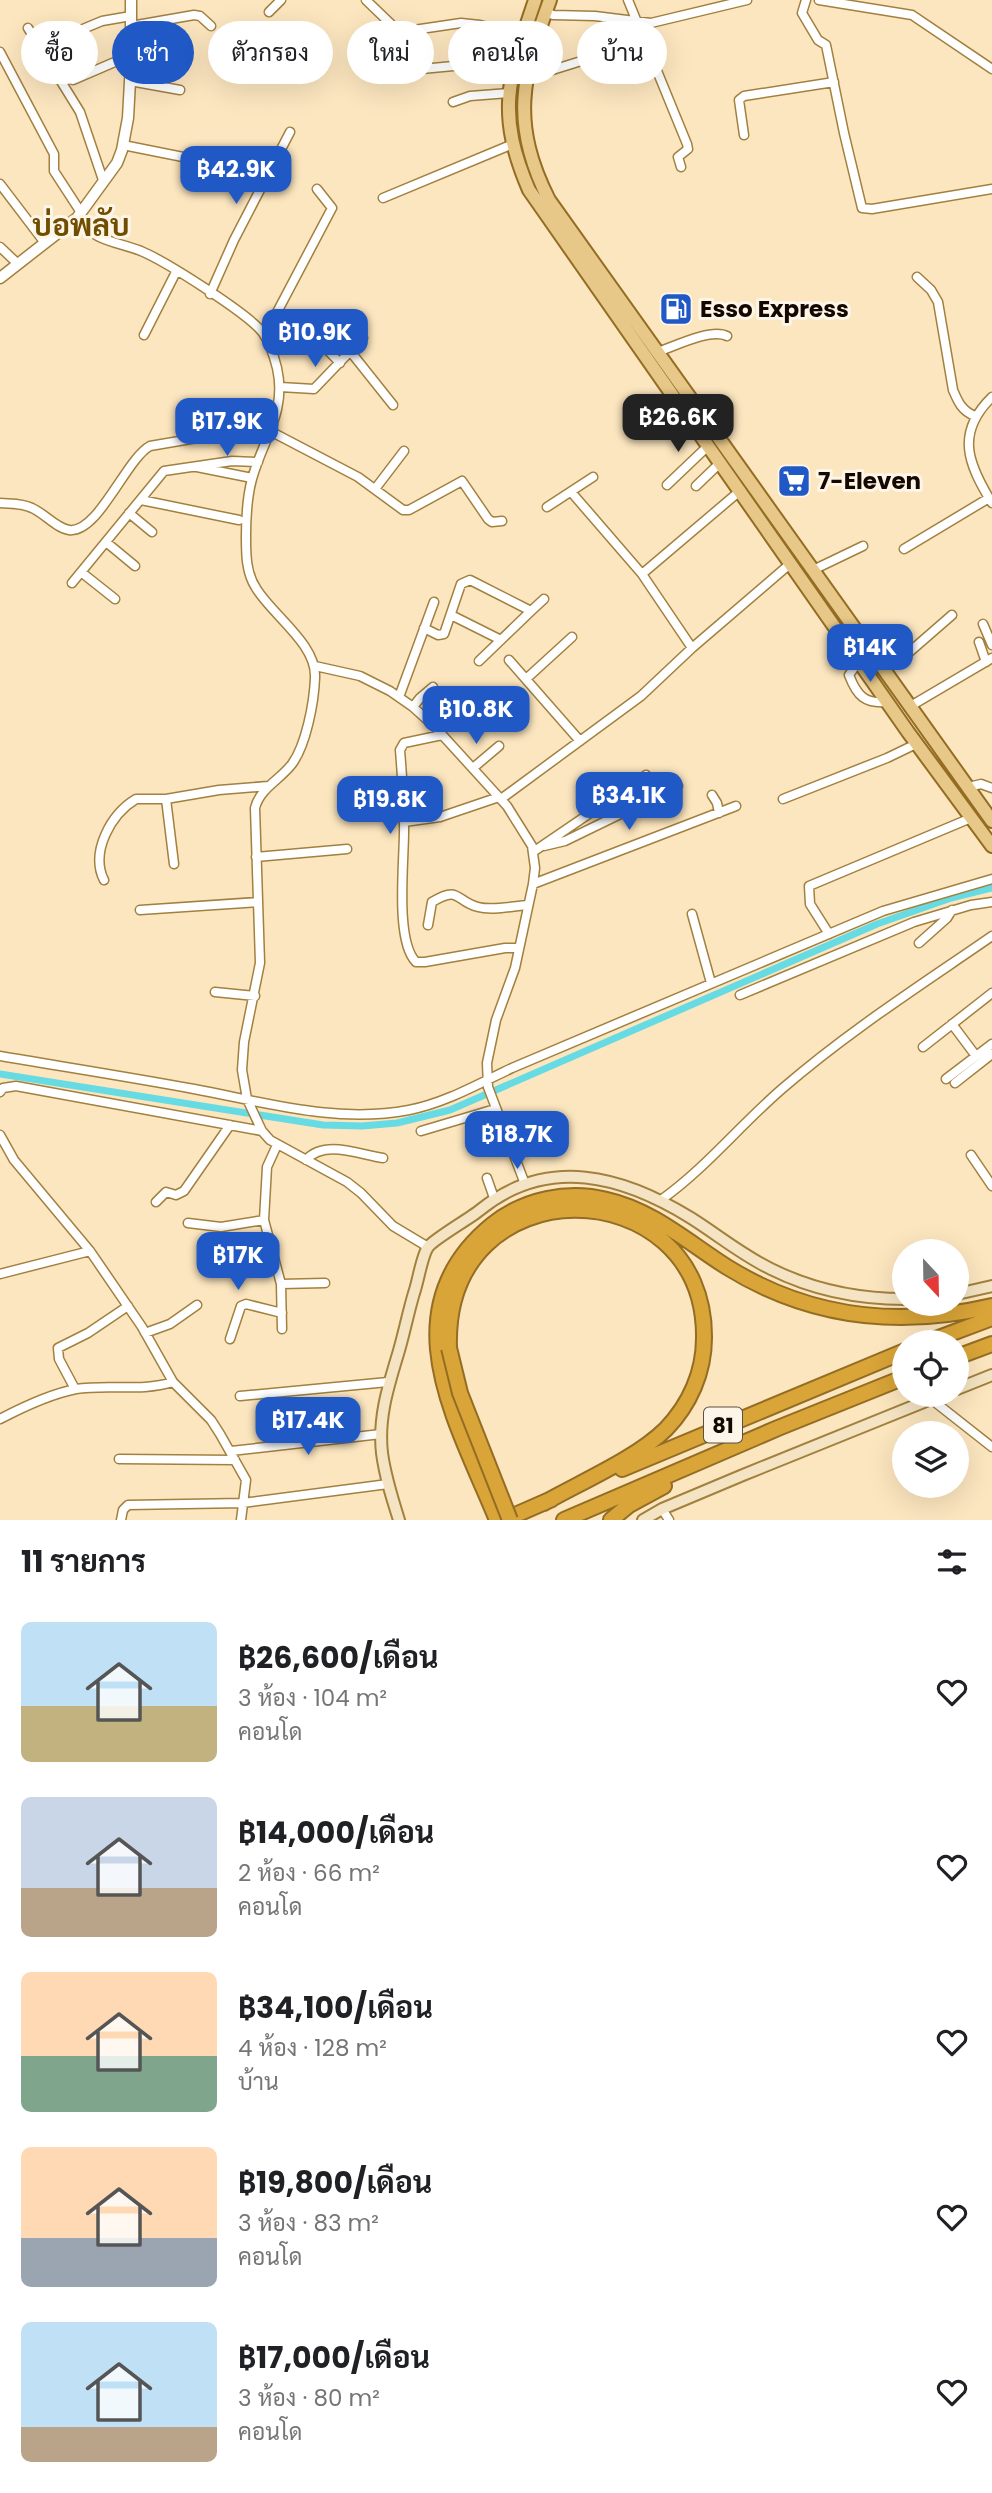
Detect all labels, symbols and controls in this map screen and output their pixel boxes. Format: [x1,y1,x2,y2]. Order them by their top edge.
chip: ซื้อ [21,21,98,84]
chip: เช่า [112,21,194,84]
chip: ตัวกรอง [208,21,333,84]
chip: ใหม่ [347,21,434,84]
chip: คอนโด [448,21,563,84]
chip: บ้าน [577,21,667,84]
pin: ฿42.9K [179,146,293,206]
text: ฿42.9K [196,153,276,185]
district label: บ่อพลับ [32,204,130,247]
fuel station icon: Esso Express [657,290,695,328]
place label: Esso Express [700,293,849,325]
pin: ฿10.9K [258,310,372,369]
text: ฿10.9K [278,316,352,348]
pin: ฿26.6K [621,394,735,454]
pin: ฿17.9K [170,398,284,458]
text: ฿26.6K [639,401,717,433]
text: ฿17.9K [191,405,263,437]
supermarket icon: 7-Eleven [775,462,813,500]
place label: 7-Eleven [818,465,921,497]
pin: ฿14K [829,624,911,684]
text: ฿14K [843,631,897,663]
pin: ฿10.8K [419,686,533,746]
text: ฿10.8K [439,693,513,725]
pin: ฿34.1K [572,772,686,832]
pin: ฿19.8K [333,776,447,836]
text: ฿34.1K [592,779,666,811]
text: ฿19.8K [353,783,427,815]
pin: ฿18.7K [460,1112,574,1171]
text: ฿18.7K [481,1118,553,1150]
pin: ฿17K [197,1232,279,1292]
text: ฿17K [213,1239,263,1271]
north arrow [892,1239,970,1316]
map controls [892,1239,969,1498]
button: locate [892,1330,969,1407]
pin: ฿17.4K [251,1398,365,1457]
text: ฿17.4K [272,1404,344,1436]
road number: 81 [704,1408,742,1442]
button: layers [892,1421,969,1498]
text: 11 รายการ [21,1540,146,1583]
icon: filters [933,1543,971,1581]
text: ฿26,600/เดือน [238,1636,439,1679]
icon: home [77,1650,161,1734]
icon: heart [933,1673,971,1711]
text: 3 ห้อง · 104 m² [238,1682,387,1714]
text: คอนโด [238,1716,302,1748]
text: ฿14,000/เดือน [238,1811,434,1854]
icon: home [77,1825,161,1909]
icon: heart [933,1848,971,1886]
text: 2 ห้อง · 66 m² [238,1857,380,1889]
text: คอนโด [238,1891,302,1923]
text: ฿34,100/เดือน [238,1986,433,2029]
icon: home [77,2000,161,2084]
icon: heart [933,2023,971,2061]
text: 4 ห้อง · 128 m² [238,2032,387,2064]
text: บ้าน [238,2066,279,2098]
text: ฿19,800/เดือน [238,2161,432,2204]
icon: home [77,2175,161,2259]
icon: heart [933,2198,971,2236]
text: 3 ห้อง · 83 m² [238,2207,379,2239]
text: คอนโด [238,2241,302,2273]
text: ฿17,000/เดือน [238,2336,430,2379]
icon: home [77,2350,161,2434]
icon: heart [933,2373,971,2411]
text: 3 ห้อง · 80 m² [238,2382,380,2414]
text: คอนโด [238,2416,302,2448]

